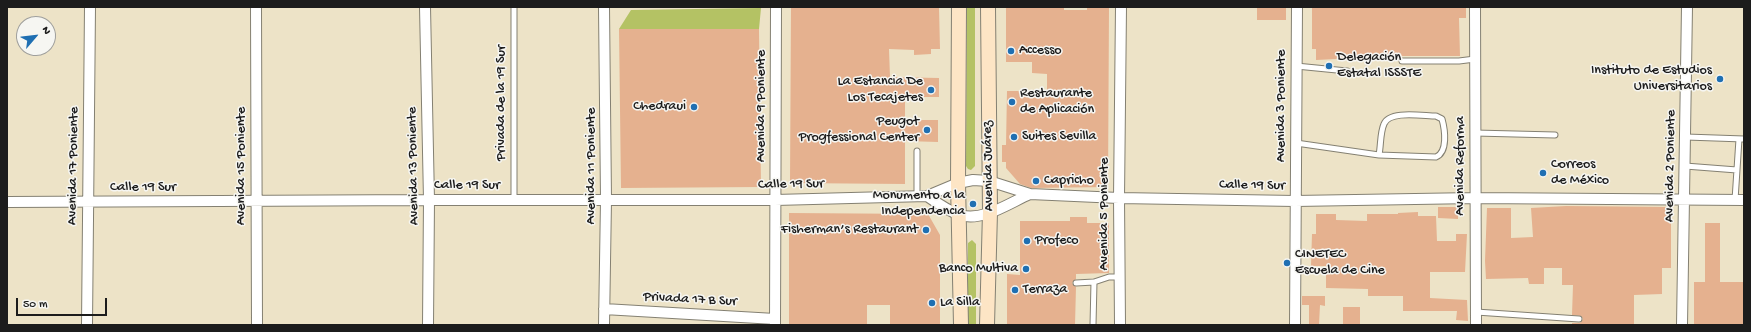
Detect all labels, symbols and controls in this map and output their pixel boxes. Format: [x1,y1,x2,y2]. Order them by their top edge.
north arrow [16,16,56,56]
text: N [39,25,53,37]
place label: Accesso [1019,43,1062,59]
street label: Privada de la 19 Sur [494,45,510,161]
marker: Accesso [1006,46,1016,56]
street label: Avenida 9 Poniente [754,50,770,162]
street label: Avenida 3 Poniente [1274,50,1290,162]
place label: Delegación Estatal ISSSTE [1337,50,1421,82]
marker: Delegación Estatal ISSSTE [1324,61,1334,71]
place label: Instituto de Estudios Universitarios [1591,63,1712,96]
place label: La Estancia De Los Tecajetes [838,74,923,106]
marker: Instituto de Estudios Universitarios [1715,74,1725,84]
marker: La Estancia De Los Tecajetes [926,85,936,95]
place label: Restaurante de Aplicación [1020,86,1094,118]
marker: Restaurante de Aplicación [1007,97,1017,107]
place label: Chedraui [633,99,686,115]
marker: Chedraui [689,102,699,112]
street label: Avenida 17 Poniente [65,107,83,225]
street label: Avenida 15 Poniente [234,107,250,225]
street label: Avenida 13 Poniente [405,107,423,225]
street label: Avenida 11 Poniente [584,108,600,224]
street label: Avenida 2 Poniente [1662,110,1680,222]
place label: Peugot Progfessional Center [799,114,919,146]
street label: Avenida Reforma [1453,116,1469,216]
street label: Avenida Juárez [980,120,998,212]
marker: Peugot Progfessional Center [922,125,932,135]
place label: Suites Sevilla [1022,129,1096,145]
marker: Suites Sevilla [1009,132,1019,142]
place label: Correos de México [1551,157,1609,190]
street label: Avenida 5 Poniente [1097,158,1113,270]
marker: Correos de México [1538,168,1548,178]
place label: Capricho [1044,173,1094,189]
street label: Calle 19 Sur [758,176,824,194]
marker: Capricho [1031,176,1041,186]
street label: Calle 19 Sur [1219,177,1285,195]
street label: Calle 19 Sur [434,178,500,194]
street label: Calle 19 Sur [110,180,176,196]
place label: Monumento a la Independencia [873,188,965,220]
marker: Monumento a la Independencia [968,199,978,209]
place label: Fisherman’s Restaurant [781,222,918,238]
marker: Fisherman’s Restaurant [921,225,931,235]
place label: Profeco [1035,233,1078,249]
marker: Profeco [1022,236,1032,246]
place label: CINETEC Escuela de Cine [1295,247,1385,280]
marker: CINETEC Escuela de Cine [1282,258,1292,268]
place label: Banco Multiva [939,261,1018,277]
marker: Banco Multiva [1021,264,1031,274]
place label: Terraza [1023,282,1067,298]
marker: Terraza [1010,285,1020,295]
street label: Privada 17 B Sur [643,289,737,311]
scale bar [18,290,109,316]
place label: La Silla [940,295,980,311]
text: 50 m [23,298,48,312]
marker: La Silla [927,298,937,308]

